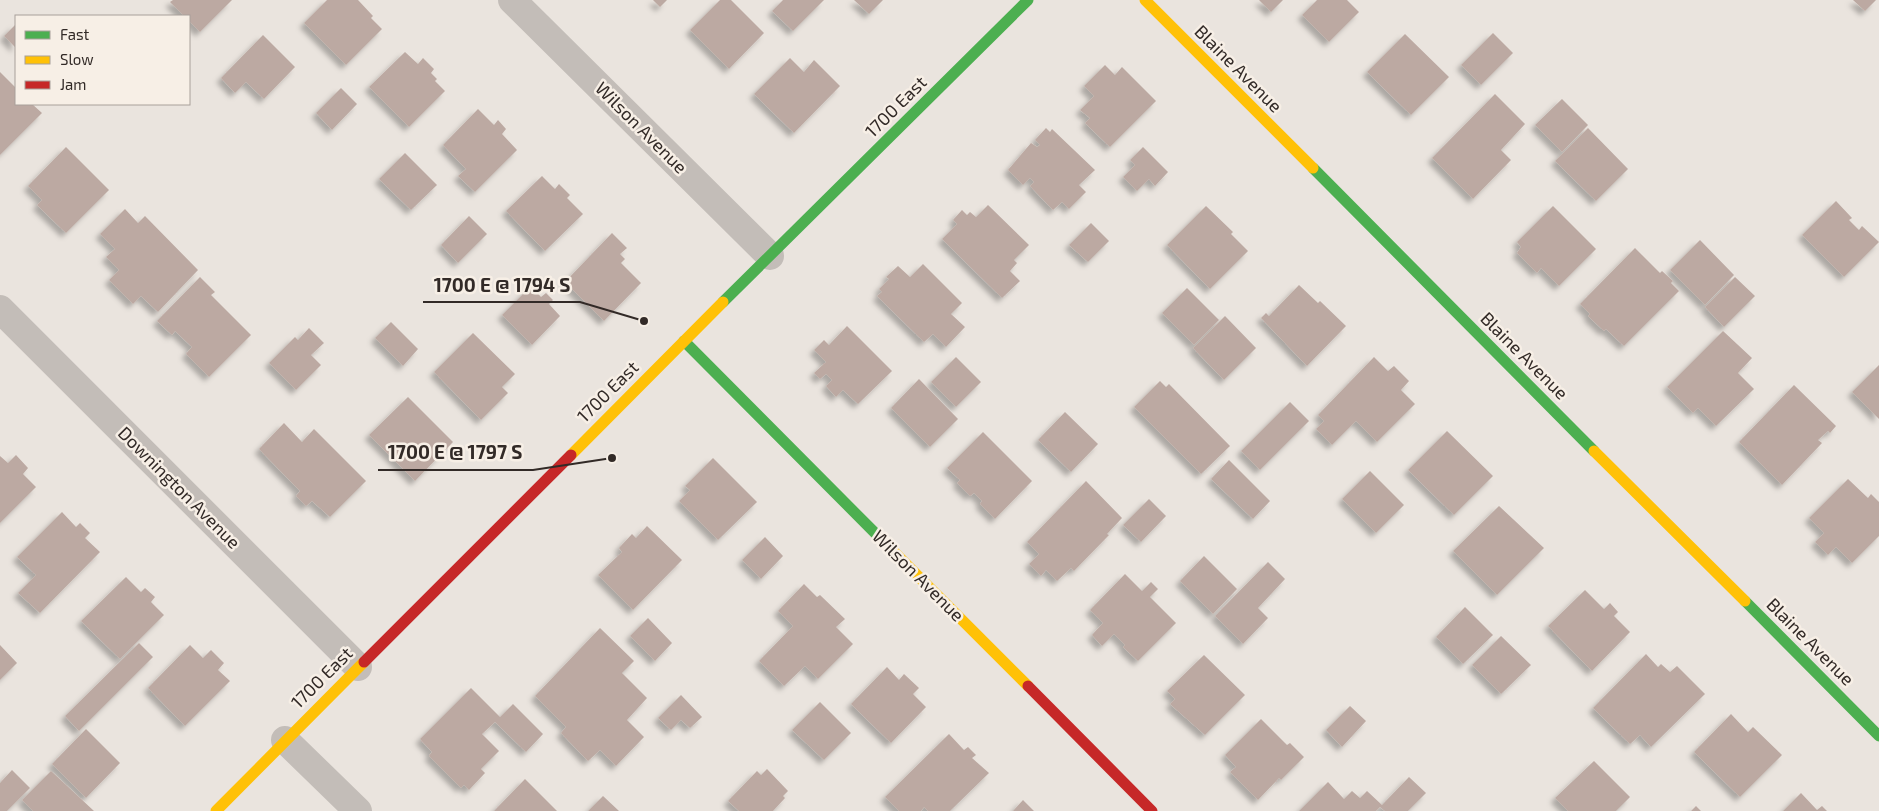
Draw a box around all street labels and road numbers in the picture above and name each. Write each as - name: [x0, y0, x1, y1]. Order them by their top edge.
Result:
- street label: Blaine Avenue: [1190, 20, 1287, 117]
- street label: 1700 East: [860, 71, 931, 142]
- street label: Wilson Avenue: [591, 77, 692, 178]
- street label: Blaine Avenue: [1476, 307, 1573, 404]
- street label: 1700 East: [572, 356, 643, 427]
- street label: Downington Avenue: [114, 422, 245, 553]
- street label: Wilson Avenue: [868, 525, 969, 626]
- street label: Blaine Avenue: [1762, 593, 1859, 690]
- street label: 1700 East: [286, 642, 357, 713]

